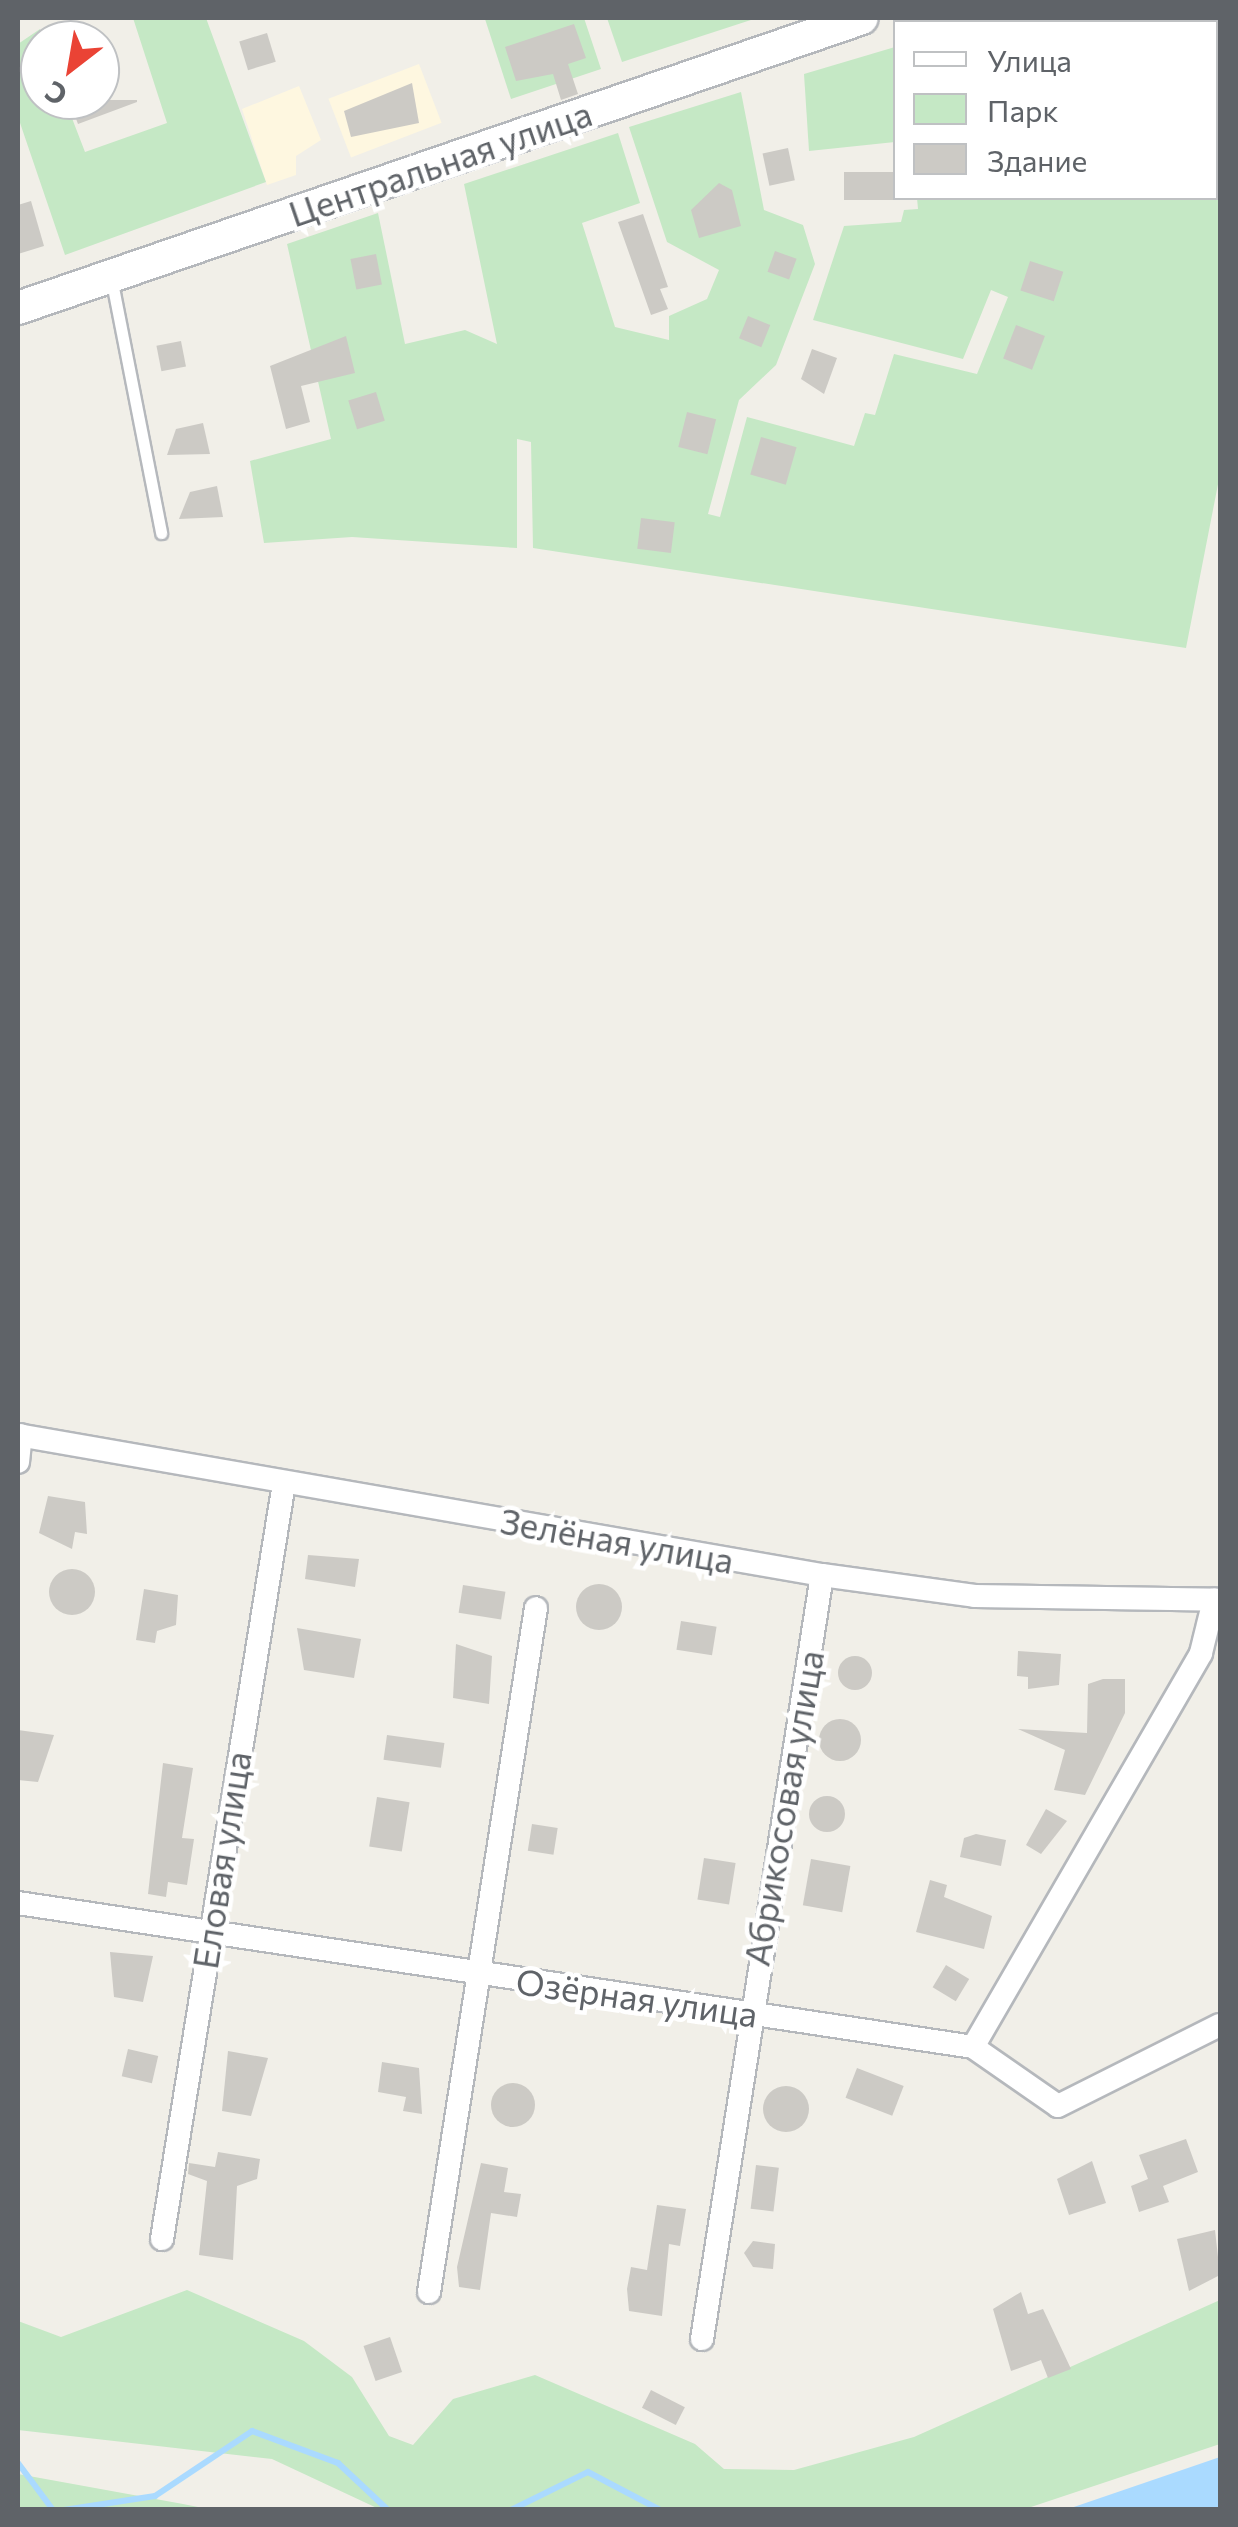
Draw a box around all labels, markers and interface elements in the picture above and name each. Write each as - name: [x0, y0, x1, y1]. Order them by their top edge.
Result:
- north arrow: [20, 20, 120, 120]
- legend: [893, 20, 1218, 200]
- text: Улица: [987, 41, 1072, 78]
- text: С: [39, 75, 73, 114]
- street label: Центральная улица: [283, 91, 597, 235]
- text: Парк: [987, 91, 1059, 128]
- text: Здание: [987, 141, 1087, 178]
- street label: Зелёная улица: [497, 1499, 737, 1581]
- street label: Абрикосовая улица: [735, 1647, 831, 1969]
- street label: Еловая улица: [183, 1748, 259, 1972]
- street label: Озёрная улица: [514, 1959, 760, 2035]

